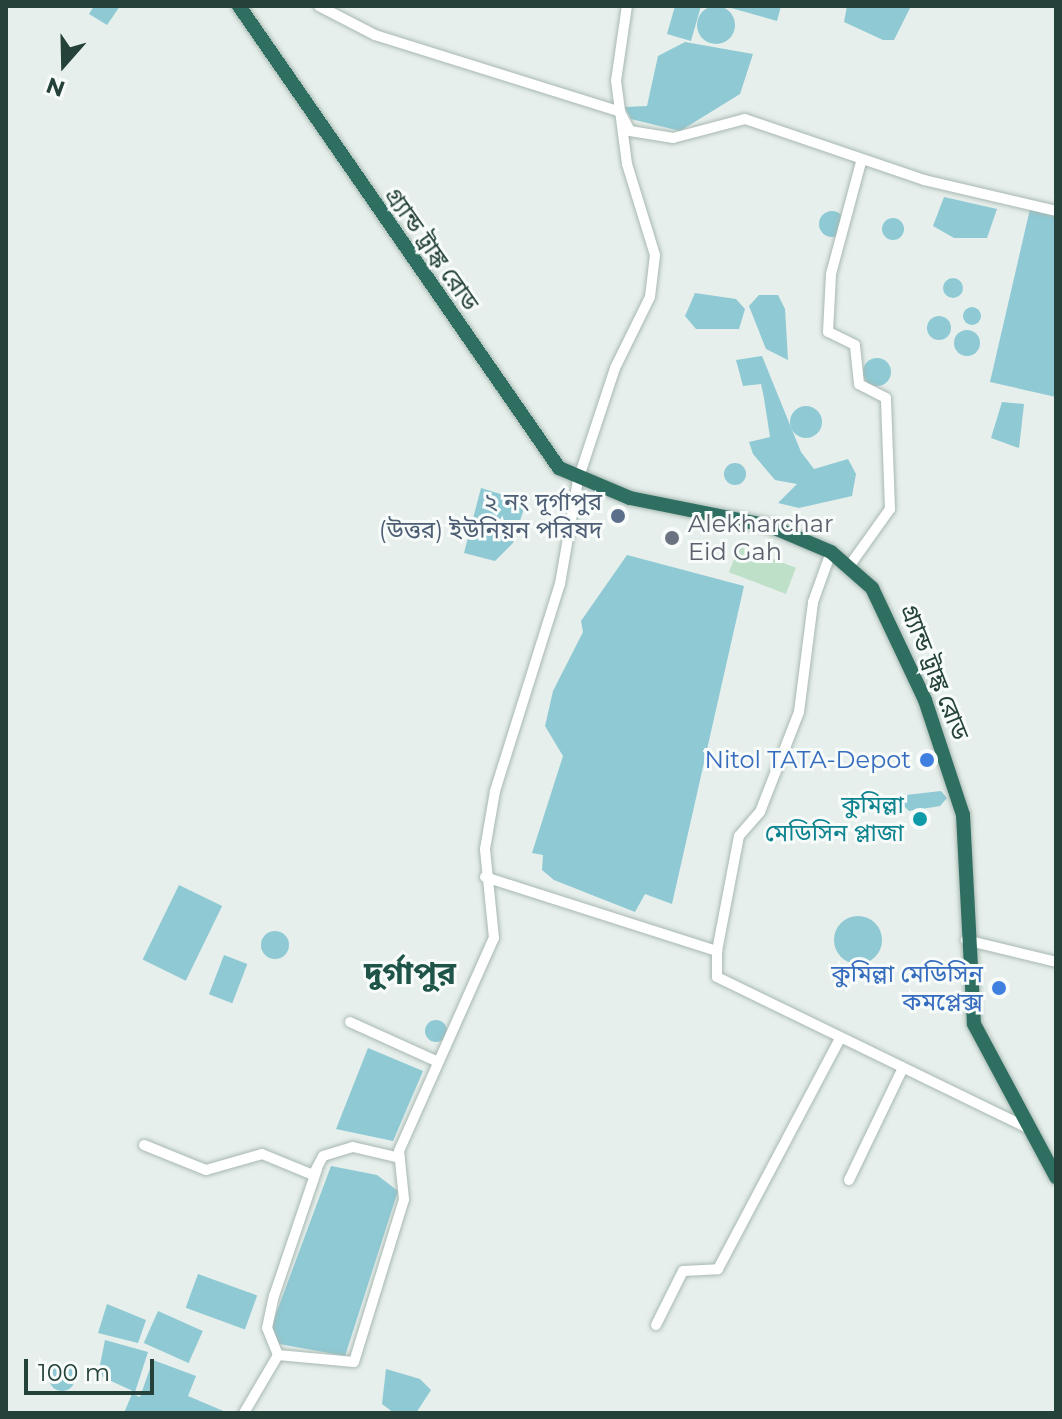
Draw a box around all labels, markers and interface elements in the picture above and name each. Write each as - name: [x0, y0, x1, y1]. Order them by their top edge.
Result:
- north arrow: [24, 24, 104, 104]
- text: N: [43, 71, 69, 103]
- street label: গ্র্যান্ড ট্রাঙ্ক রোড: [379, 182, 485, 316]
- place label: ২ নং দূর্গাপুর (উত্তর) ইউনিয়ন পরিষদ: [379, 488, 602, 544]
- marker: ২ নং দূর্গাপুর (উত্তর) ইউনিয়ন পরিষদ: [609, 507, 627, 525]
- place label: Alekharchar Eid Gah: [688, 510, 834, 566]
- marker: Alekharchar Eid Gah: [663, 529, 681, 547]
- street label: গ্র্যান্ড ট্রাঙ্ক রোড: [895, 600, 975, 744]
- place label: Nitol TATA-Depot: [705, 746, 911, 774]
- marker: Nitol TATA-Depot: [918, 751, 936, 769]
- place label: কুমিল্লা মেডিসিন প্লাজা: [765, 791, 904, 847]
- marker: কুমিল্লা মেডিসিন প্লাজা: [911, 810, 929, 828]
- district label: দুর্গাপুর: [364, 954, 456, 992]
- place label: কুমিল্লা মেডিসিন কমপ্লেক্স: [831, 960, 983, 1016]
- marker: কুমিল্লা মেডিসিন কমপ্লেক্স: [990, 979, 1008, 997]
- scale bar: [28, 1343, 158, 1393]
- text: 100 m: [38, 1358, 110, 1387]

